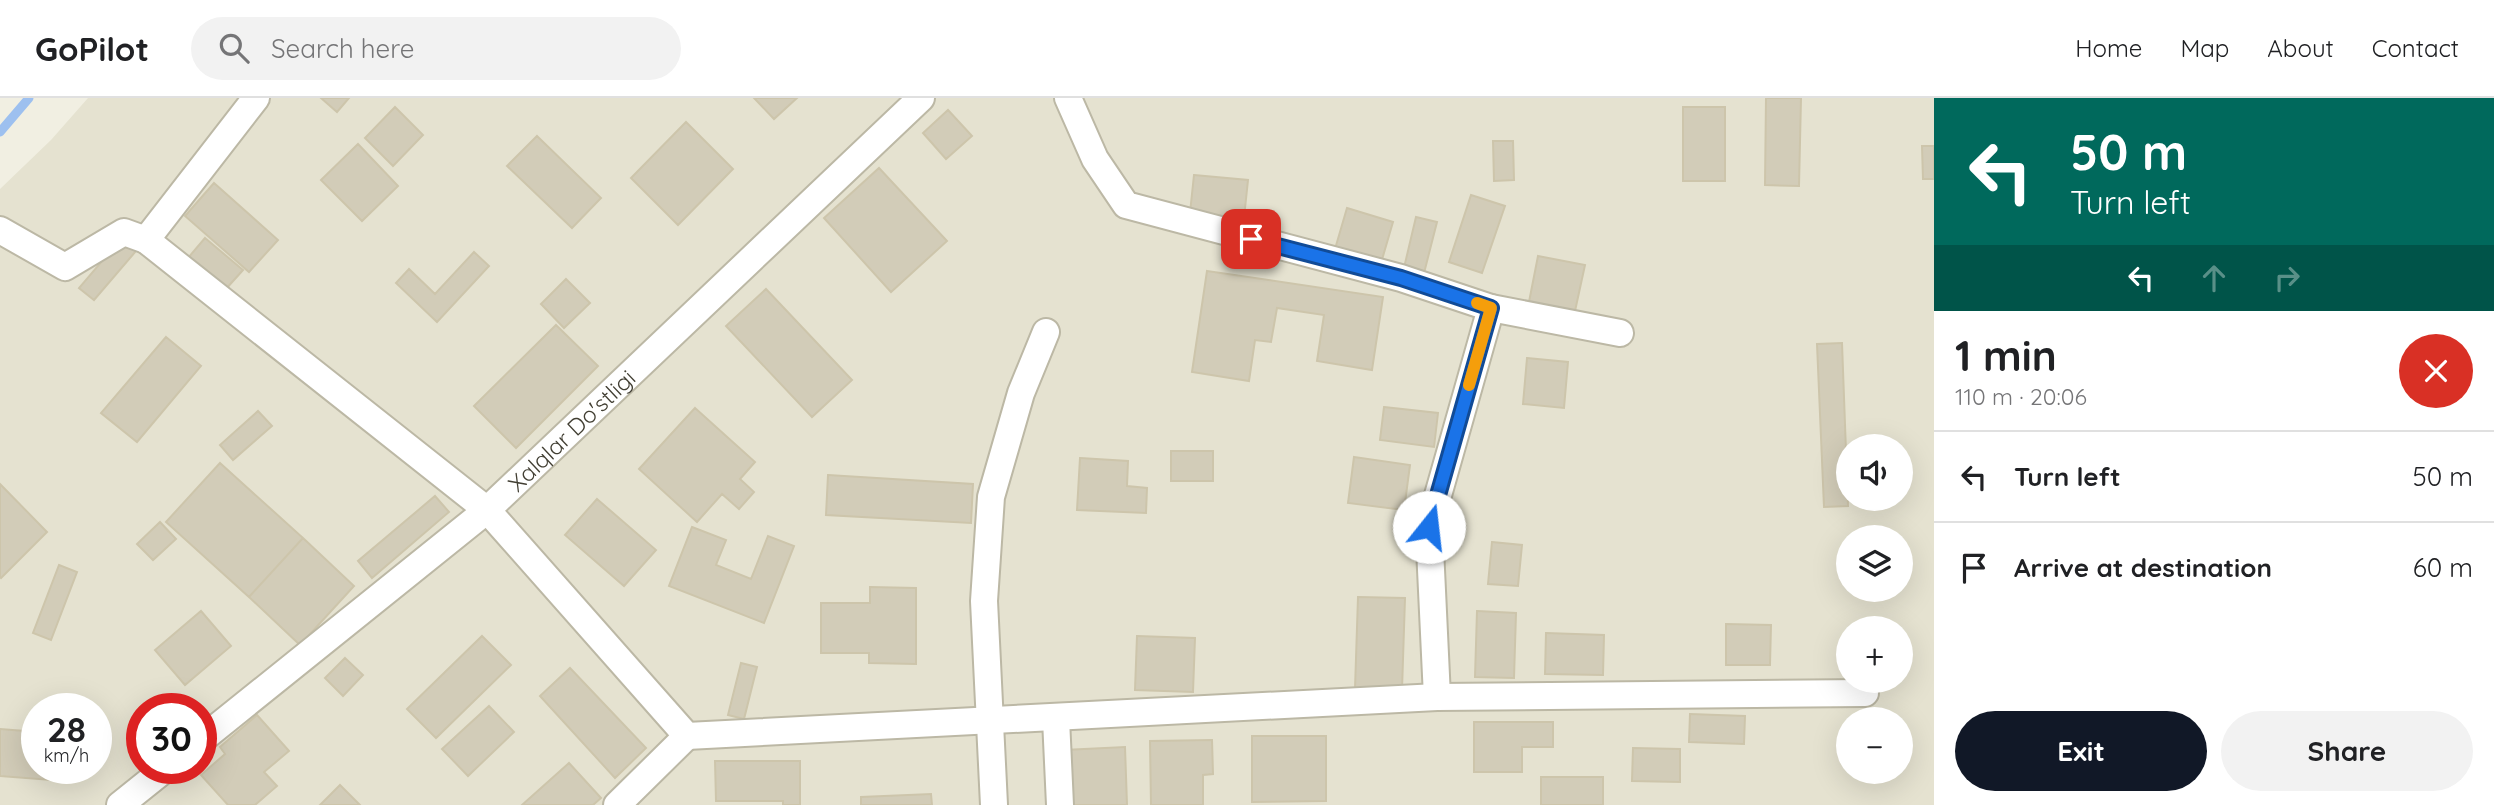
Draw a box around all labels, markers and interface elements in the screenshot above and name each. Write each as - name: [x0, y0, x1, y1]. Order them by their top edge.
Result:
- search box: [191, 17, 681, 80]
- text: GoPilot: [35, 28, 149, 69]
- icon: search: [215, 29, 253, 67]
- text: Search here: [271, 32, 414, 65]
- text: Home: [2075, 33, 2142, 63]
- text: Map: [2180, 33, 2229, 63]
- text: About: [2267, 33, 2334, 63]
- text: Contact: [2372, 33, 2459, 63]
- text: 50 m: [2070, 121, 2187, 182]
- icon: left: [1955, 126, 2046, 217]
- text: Turn left: [2070, 182, 2191, 222]
- pin: [1221, 209, 1281, 269]
- icon: arrive: [1232, 220, 1270, 258]
- icon: left: [2122, 259, 2160, 297]
- icon: ahead: [2195, 259, 2233, 297]
- icon: right: [2268, 259, 2306, 297]
- text: 1 min: [1955, 329, 2057, 382]
- button: close: [2399, 334, 2473, 408]
- street label: Xalqlar Do'stligi: [501, 363, 641, 497]
- text: 110 m · 20:06: [1955, 382, 2087, 411]
- map controls: [1836, 434, 1913, 784]
- button: sound: [1836, 434, 1913, 511]
- icon: left: [1955, 458, 1993, 496]
- text: Turn left: [2014, 460, 2121, 493]
- text: 50 m: [2413, 460, 2473, 493]
- position arrow: [1392, 490, 1466, 564]
- button: layers: [1836, 525, 1913, 602]
- icon: arrive: [1955, 549, 1993, 587]
- text: Arrive at destination: [2014, 551, 2272, 584]
- text: 60 m: [2413, 551, 2473, 584]
- button: +: [1836, 616, 1913, 693]
- speed limit sign: 30: [126, 693, 217, 784]
- text: 28: [47, 707, 86, 751]
- button: −: [1836, 707, 1913, 784]
- button: Exit: [1955, 711, 2207, 791]
- button: Share: [2221, 711, 2473, 791]
- text: km/h: [44, 744, 89, 767]

